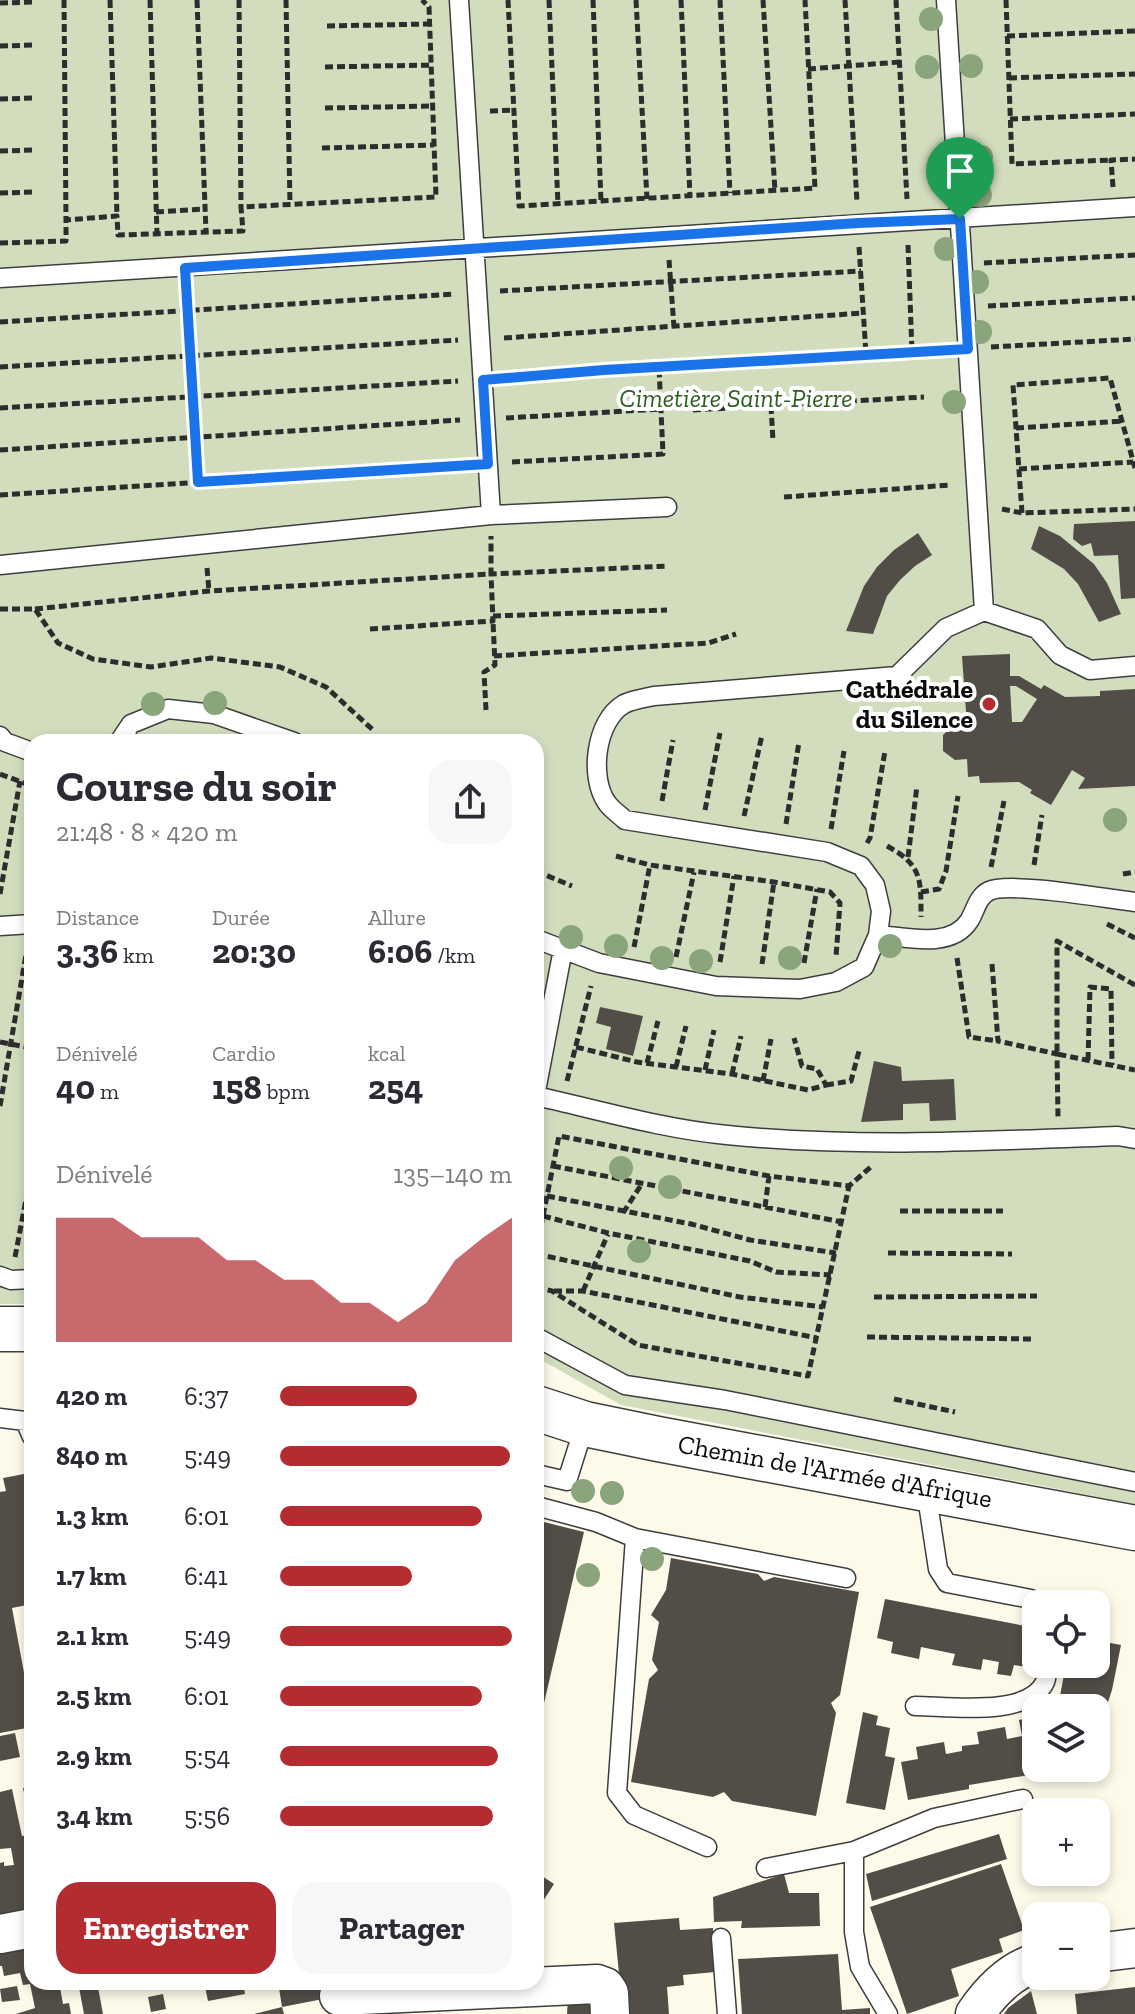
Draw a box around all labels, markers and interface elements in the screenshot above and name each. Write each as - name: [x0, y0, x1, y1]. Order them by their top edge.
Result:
- pin: [926, 137, 994, 219]
- icon: arrive: [938, 149, 982, 193]
- park label: Cimetière Saint-Pierre: [619, 382, 853, 414]
- place label: Cathédrale du Silence: [846, 673, 973, 735]
- marker: Cathédrale du Silence: [980, 695, 998, 713]
- text: Course du soir: [56, 759, 337, 812]
- button: share: [428, 760, 512, 844]
- text: 21:48 · 8 × 420 m: [56, 816, 237, 848]
- text: Distance: [56, 904, 139, 931]
- text: Durée: [212, 904, 270, 931]
- text: Allure: [368, 904, 426, 931]
- text: 3.36: [56, 931, 118, 972]
- text: 20:30: [212, 931, 296, 972]
- text: 6:06: [368, 931, 432, 972]
- text: km: [118, 942, 154, 969]
- text: /km: [432, 942, 475, 969]
- text: Dénivelé: [56, 1040, 138, 1067]
- text: Cardio: [212, 1040, 276, 1067]
- text: kcal: [368, 1040, 406, 1067]
- text: 40: [56, 1067, 95, 1108]
- text: 158: [212, 1067, 262, 1108]
- text: 254: [368, 1067, 423, 1108]
- text: m: [95, 1078, 119, 1105]
- text: bpm: [262, 1078, 310, 1105]
- text: Dénivelé: [56, 1158, 153, 1190]
- text: 135–140 m: [393, 1158, 512, 1190]
- text: 420 m: [56, 1380, 127, 1412]
- text: 6:37: [184, 1380, 229, 1412]
- street label: Chemin de l'Armée d'Afrique: [675, 1428, 995, 1514]
- text: 840 m: [56, 1440, 127, 1472]
- text: 5:49: [184, 1440, 231, 1472]
- text: 1.3 km: [56, 1500, 128, 1532]
- text: 6:01: [184, 1500, 229, 1532]
- text: 1.7 km: [56, 1560, 127, 1592]
- text: 6:41: [184, 1560, 228, 1592]
- map controls: [1022, 1590, 1110, 1990]
- button: locate: [1022, 1590, 1110, 1678]
- text: 2.1 km: [56, 1620, 128, 1652]
- text: 5:49: [184, 1620, 231, 1652]
- text: 2.5 km: [56, 1680, 131, 1712]
- text: 6:01: [184, 1680, 229, 1712]
- button: layers: [1022, 1694, 1110, 1782]
- text: 2.9 km: [56, 1740, 132, 1772]
- text: 5:54: [184, 1740, 230, 1772]
- button: +: [1022, 1798, 1110, 1886]
- text: 3.4 km: [56, 1800, 133, 1832]
- text: 5:56: [184, 1800, 230, 1832]
- button: Enregistrer: [56, 1882, 276, 1974]
- button: Partager: [292, 1882, 512, 1974]
- button: −: [1022, 1902, 1110, 1990]

